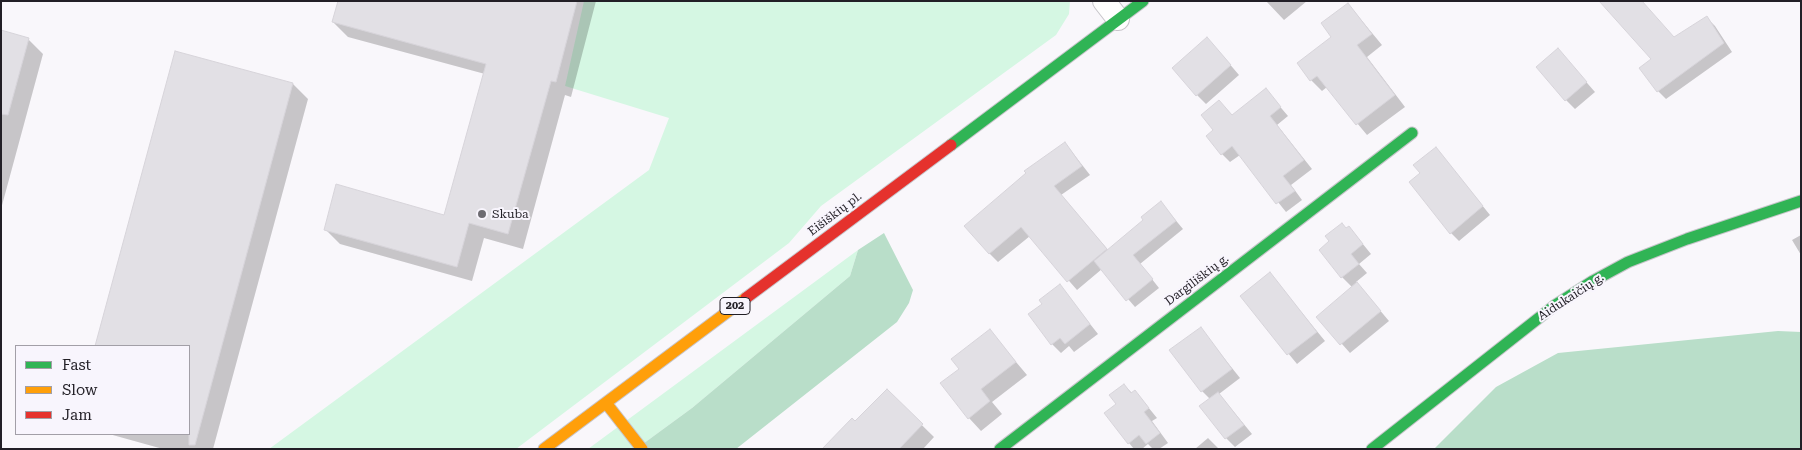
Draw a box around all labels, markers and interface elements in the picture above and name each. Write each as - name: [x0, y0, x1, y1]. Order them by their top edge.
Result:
- street label: Eišiškių pl.: [805, 189, 865, 239]
- place label: Skuba: [492, 207, 529, 221]
- marker: Skuba: [476, 208, 488, 220]
- street label: Dargiliškių g.: [1162, 251, 1232, 309]
- street label: Aidukaičių g.: [1535, 270, 1607, 324]
- road number: 202: [720, 298, 750, 314]
- legend: [15, 345, 190, 435]
- text: Fast: [62, 356, 91, 374]
- text: Slow: [62, 381, 97, 399]
- text: Jam: [62, 406, 92, 424]

